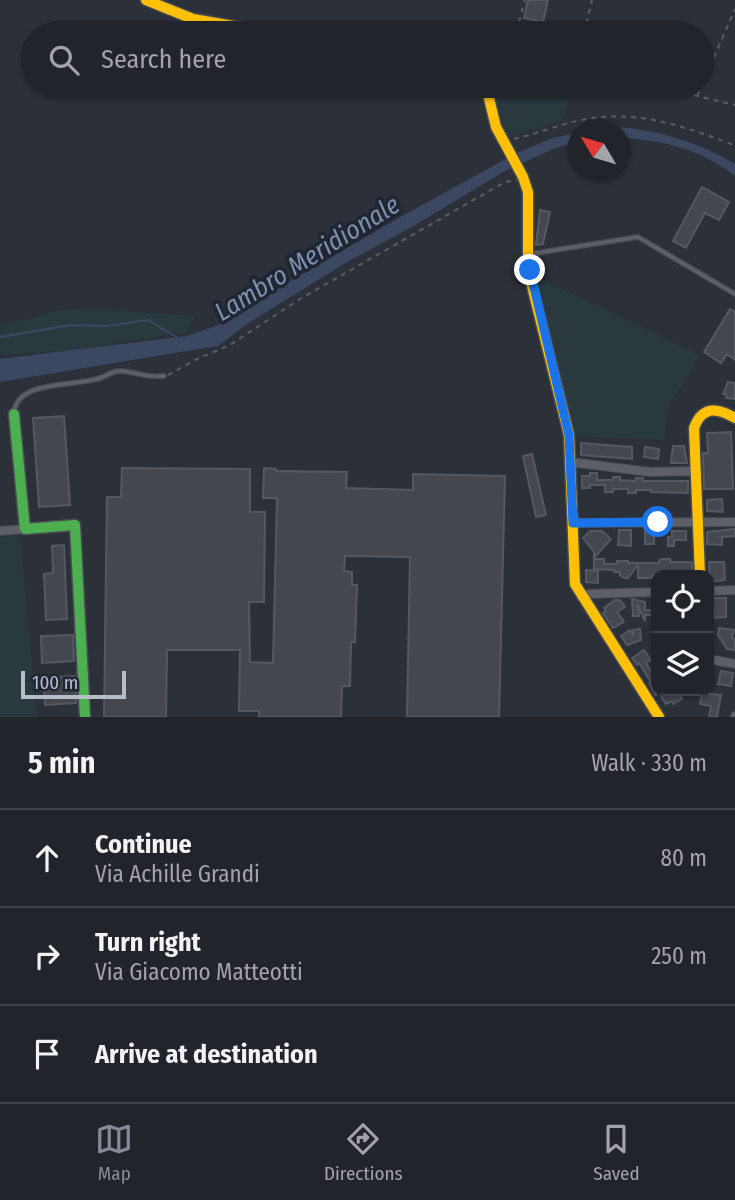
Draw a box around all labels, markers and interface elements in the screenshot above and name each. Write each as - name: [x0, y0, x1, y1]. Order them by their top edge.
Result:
- search box: [21, 21, 714, 98]
- icon: search: [45, 41, 83, 79]
- text: Search here: [101, 44, 226, 75]
- north arrow: [567, 119, 630, 182]
- water label: Lambro Meridionale: [209, 189, 405, 328]
- route end: [514, 254, 545, 285]
- route start: [642, 506, 673, 537]
- map controls: [651, 570, 714, 696]
- button: locate: [651, 570, 714, 633]
- button: layers: [651, 633, 714, 696]
- scale bar: [21, 668, 126, 700]
- text: 100 m: [32, 671, 78, 694]
- text: 5 min: [28, 745, 95, 781]
- text: Walk · 330 m: [591, 749, 707, 777]
- text: Continue: [95, 829, 192, 860]
- icon: ahead: [28, 839, 66, 877]
- text: 80 m: [660, 844, 707, 872]
- text: Via Achille Grandi: [95, 860, 260, 888]
- text: Turn right: [95, 927, 201, 958]
- icon: right: [28, 937, 66, 975]
- text: 250 m: [651, 942, 707, 970]
- text: Via Giacomo Matteotti: [95, 958, 303, 986]
- icon: arrive: [28, 1035, 66, 1073]
- text: Arrive at destination: [95, 1039, 318, 1070]
- tab: Map: [95, 1120, 133, 1185]
- tab: Directions: [324, 1120, 403, 1185]
- tab: Saved: [593, 1120, 640, 1185]

